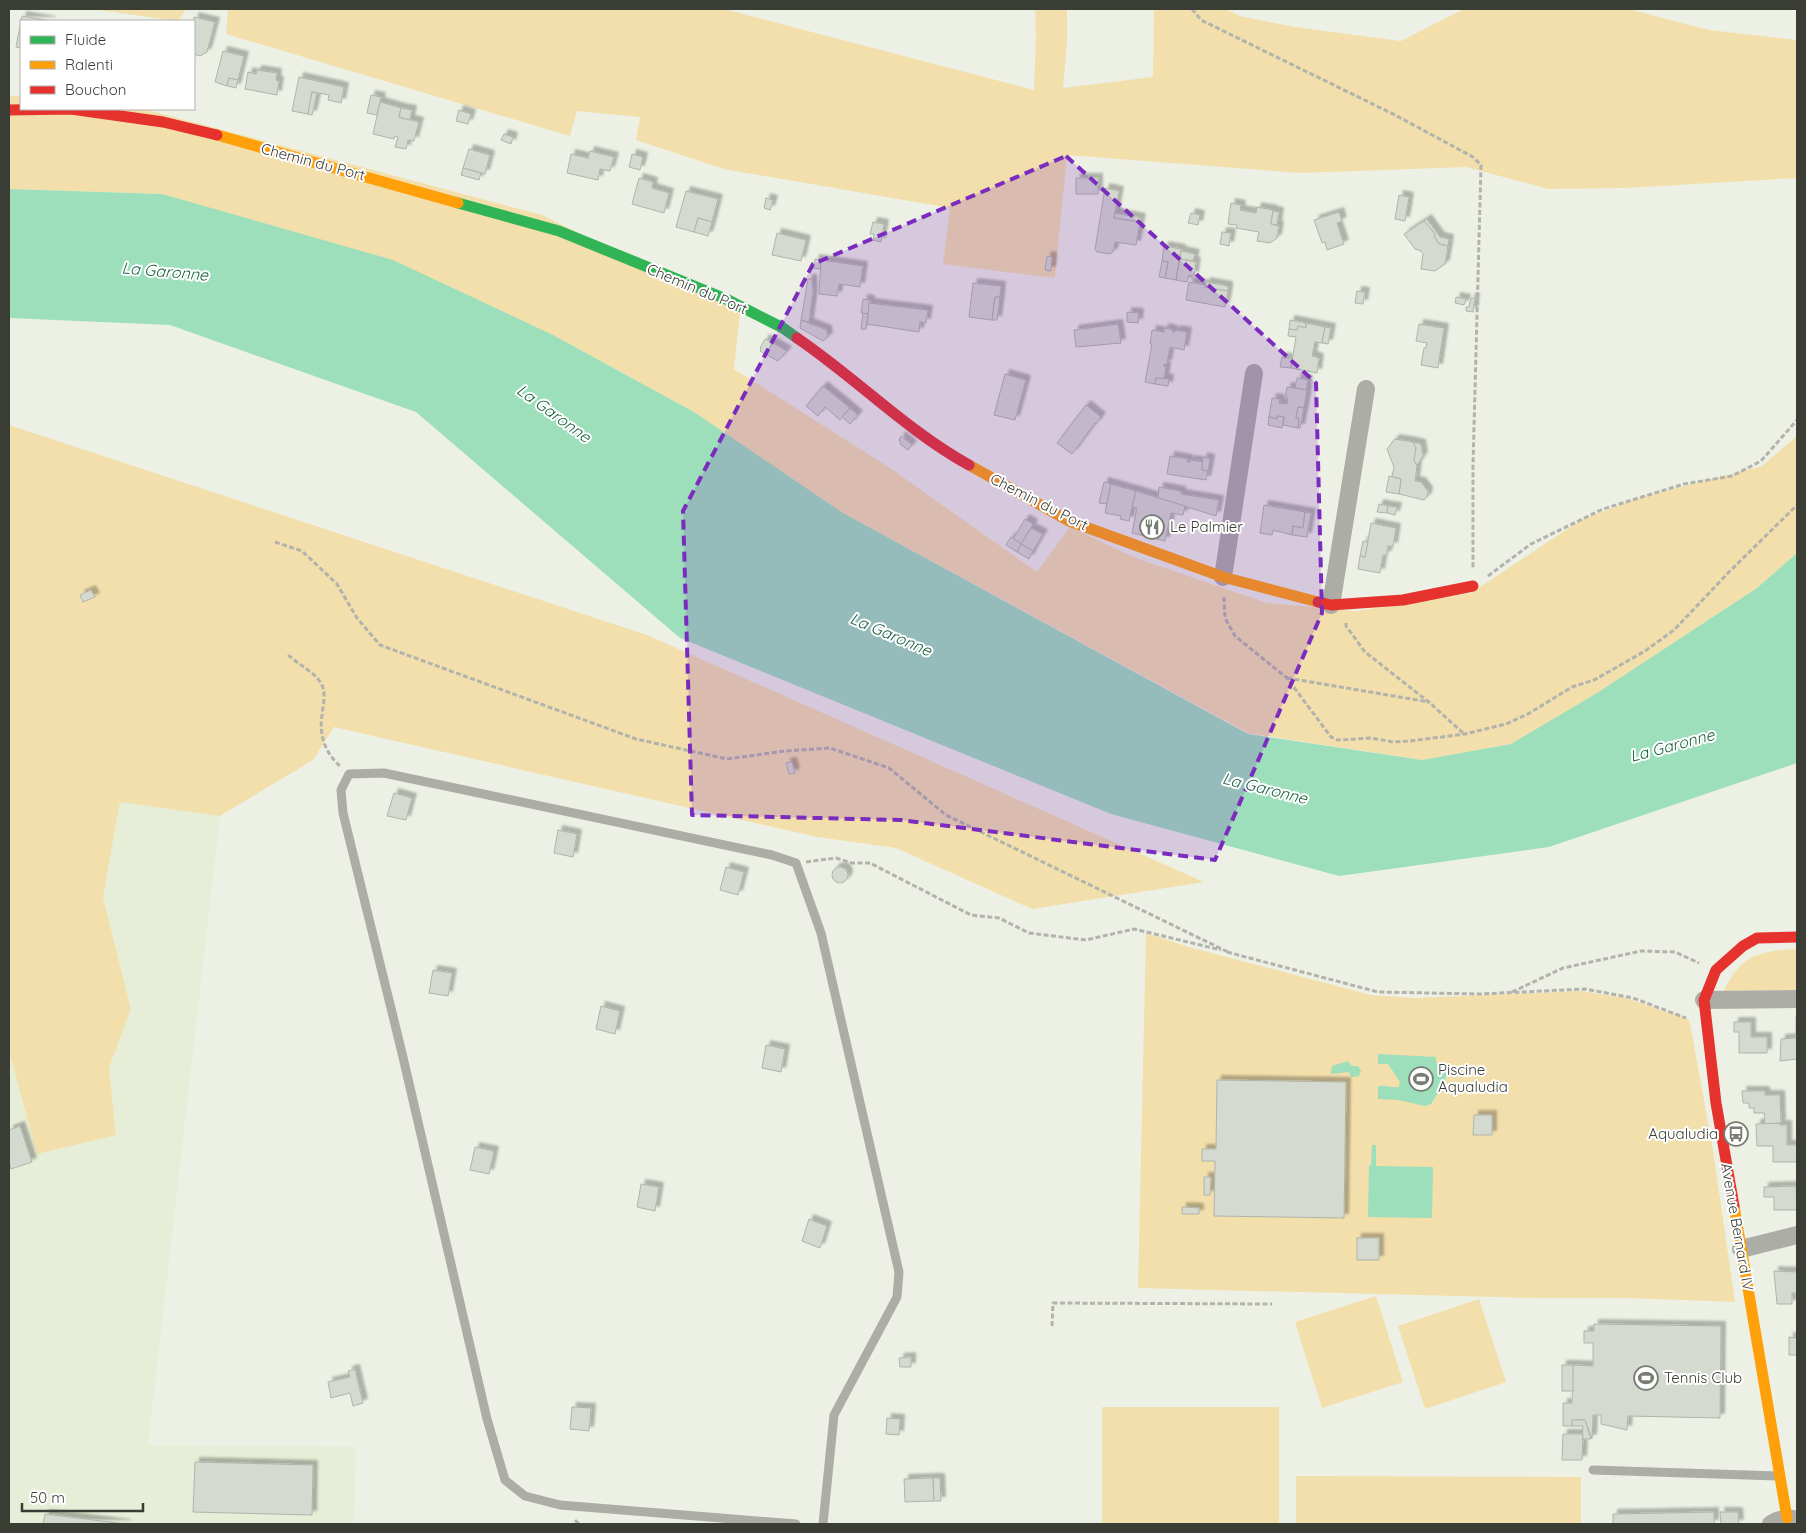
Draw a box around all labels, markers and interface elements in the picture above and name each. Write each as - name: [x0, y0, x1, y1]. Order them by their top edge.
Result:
- legend: [20, 20, 195, 110]
- text: Fluide: [65, 30, 106, 49]
- text: Ralenti: [65, 55, 113, 74]
- text: Bouchon: [65, 80, 126, 99]
- street label: Chemin du Port: [259, 138, 367, 185]
- water label: La Garonne: [121, 257, 210, 285]
- street label: Chemin du Port: [644, 259, 750, 318]
- water label: La Garonne: [513, 379, 596, 447]
- street label: Chemin du Port: [987, 469, 1091, 534]
- restaurant icon: Le Palmier: [1139, 514, 1165, 540]
- place label: Le Palmier: [1170, 517, 1243, 536]
- water label: La Garonne: [847, 608, 936, 661]
- water label: La Garonne: [1628, 724, 1717, 766]
- water label: La Garonne: [1221, 768, 1310, 808]
- place label: Piscine Aqualudia: [1438, 1060, 1508, 1096]
- sports icon: Piscine Aqualudia: [1408, 1066, 1434, 1092]
- bus stop icon: Aqualudia: [1723, 1121, 1749, 1147]
- place label: Aqualudia: [1648, 1124, 1718, 1143]
- street label: Avenue Bernard IV: [1717, 1161, 1758, 1292]
- sports icon: Tennis Club: [1633, 1365, 1659, 1391]
- place label: Tennis Club: [1664, 1368, 1742, 1387]
- scale bar: [22, 1480, 144, 1512]
- text: 50 m: [30, 1488, 65, 1507]

